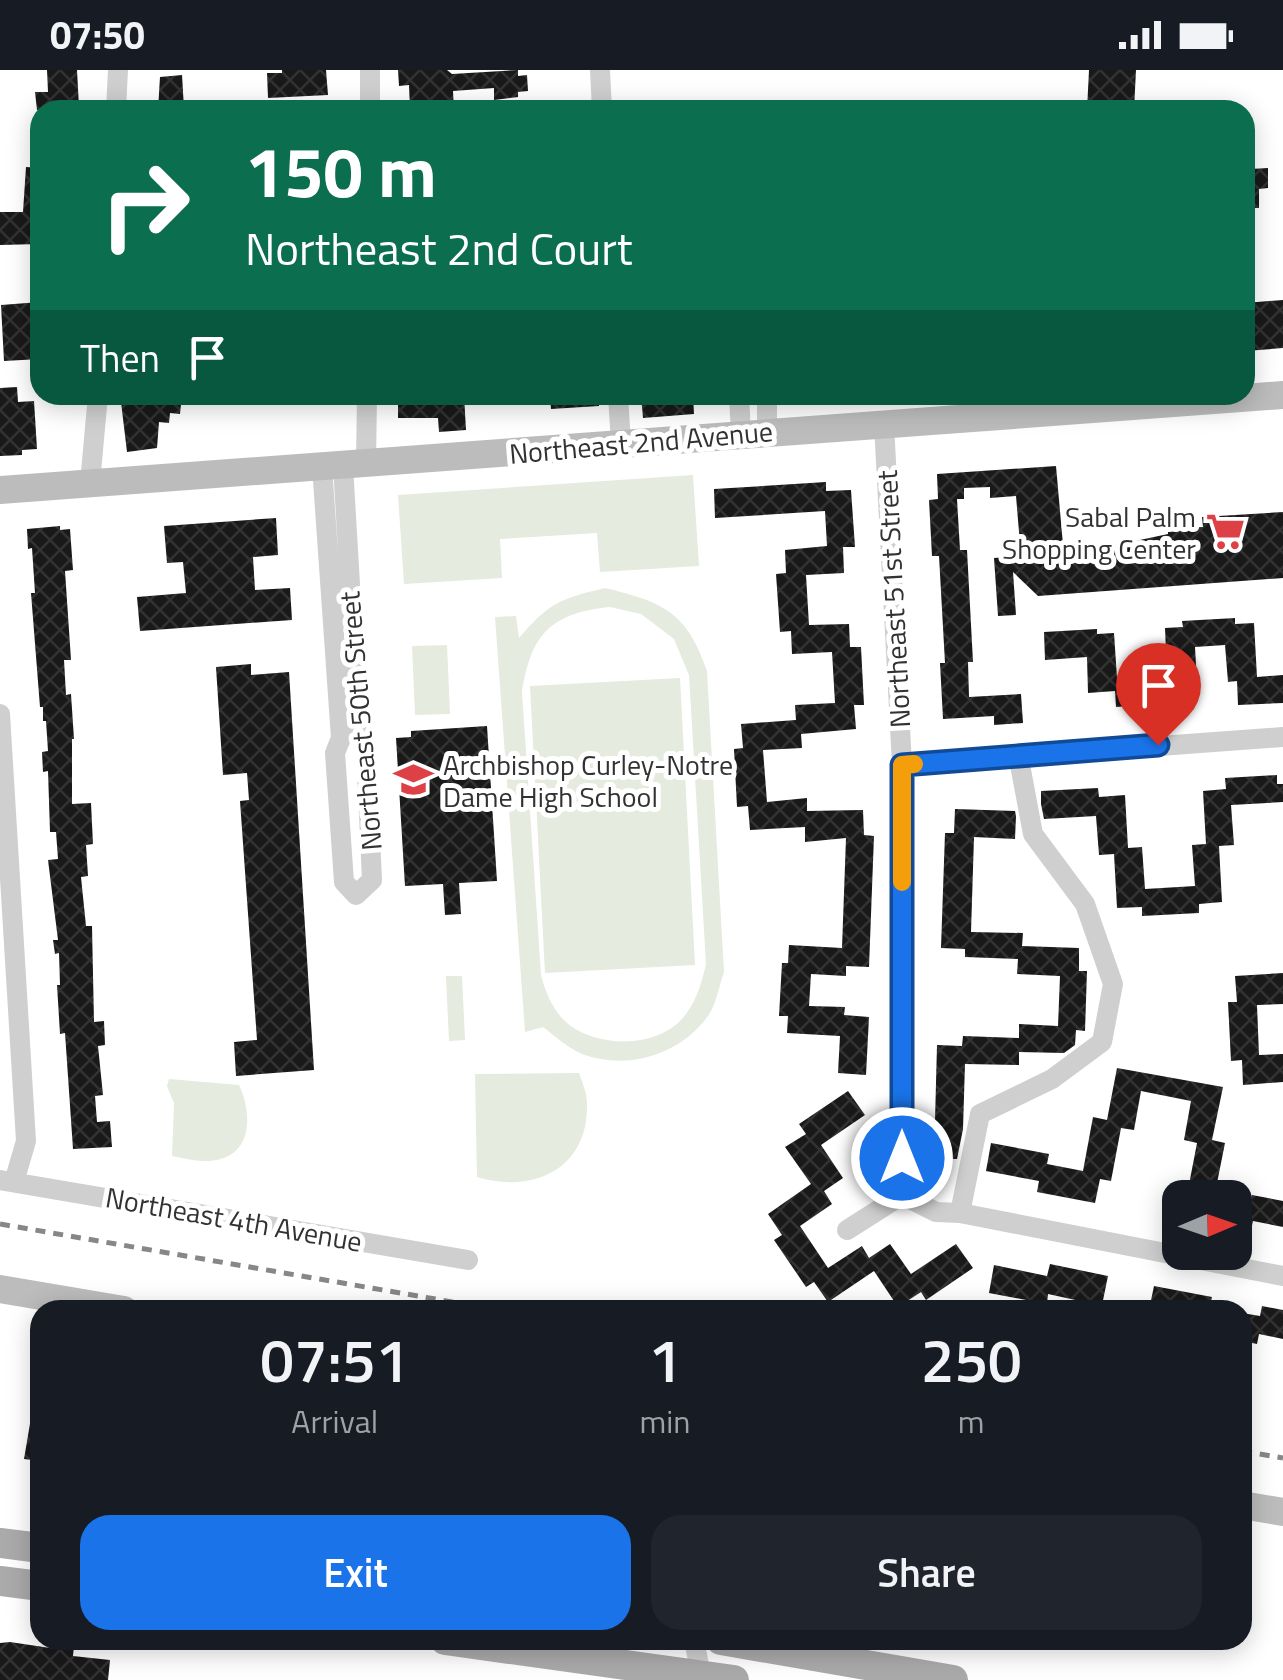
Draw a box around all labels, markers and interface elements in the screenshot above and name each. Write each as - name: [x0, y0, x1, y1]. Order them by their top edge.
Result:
- text: 07:50: [50, 6, 145, 64]
- text: 150 m: [245, 118, 437, 224]
- icon: right: [80, 140, 210, 270]
- text: Northeast 2nd Court: [245, 214, 633, 282]
- text: Then: [80, 329, 160, 387]
- icon: arrive: [180, 330, 235, 385]
- street label: Northeast 2nd Avenue: [507, 409, 775, 475]
- street label: Northeast 51st Street: [865, 469, 921, 729]
- place label: Sabal Palm Shopping Center: [1002, 495, 1196, 570]
- supermarket icon: Sabal Palm Shopping Center: [1205, 511, 1247, 553]
- street label: Northeast 50th Street: [327, 590, 393, 852]
- pin: [1116, 643, 1201, 746]
- icon: arrive: [1131, 658, 1186, 713]
- place label: Archbishop Curley-Notre Dame High School: [443, 743, 733, 818]
- school or university icon: Archbishop Curley-Notre Dame High School: [392, 759, 434, 801]
- position arrow: [850, 1106, 954, 1210]
- street label: Northeast 4th Avenue: [102, 1175, 366, 1263]
- north arrow: [1162, 1180, 1252, 1270]
- map controls: [1162, 1180, 1252, 1270]
- text: 07:51: [260, 1314, 409, 1405]
- text: 1: [648, 1314, 682, 1405]
- text: 250: [921, 1314, 1022, 1405]
- text: Arrival: [291, 1397, 378, 1445]
- text: min: [639, 1397, 690, 1445]
- text: m: [958, 1397, 985, 1445]
- button: Exit: [80, 1515, 631, 1630]
- button: Share: [651, 1515, 1202, 1630]

